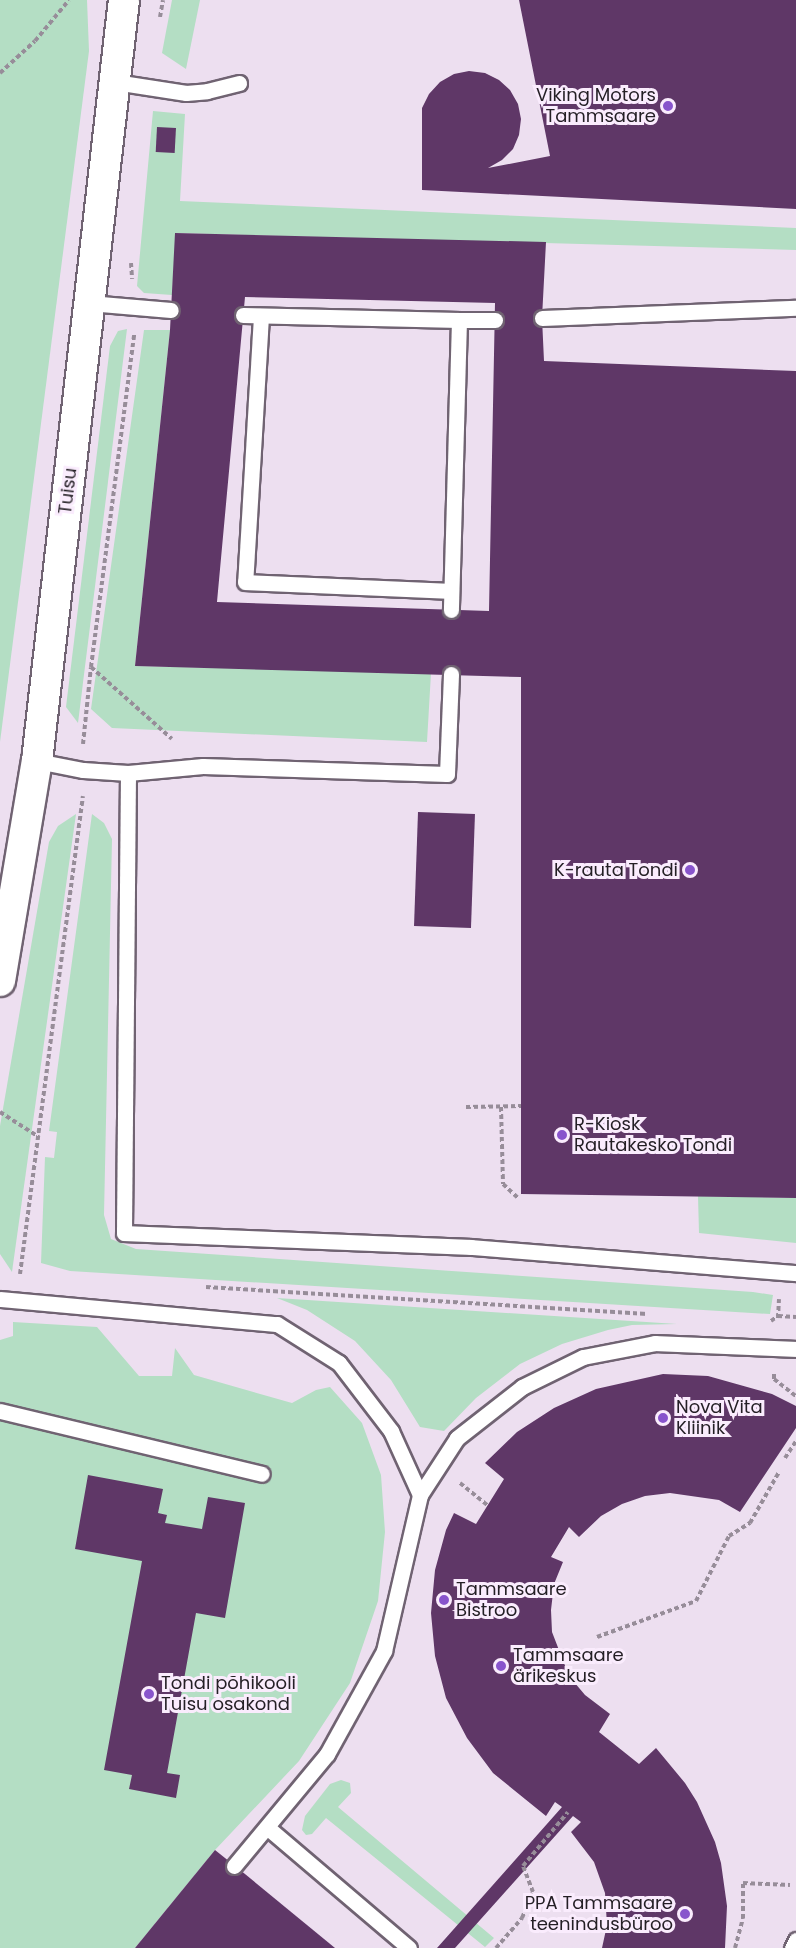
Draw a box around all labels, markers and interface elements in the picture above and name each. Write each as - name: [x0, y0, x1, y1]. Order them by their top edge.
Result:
- place label: Viking Motors Tammsaare: [536, 85, 656, 128]
- marker: Viking Motors Tammsaare: [661, 99, 675, 113]
- street label: Tuisu: [54, 467, 82, 515]
- place label: K-rauta Tondi: [554, 859, 678, 881]
- marker: K-rauta Tondi: [683, 863, 697, 877]
- place label: R-Kiosk Rautakesko Tondi: [574, 1114, 732, 1156]
- marker: R-Kiosk Rautakesko Tondi: [555, 1128, 569, 1142]
- place label: Nova Vita Kliinik: [676, 1397, 763, 1440]
- marker: Nova Vita Kliinik: [654, 1409, 672, 1427]
- place label: Tammsaare Bistroo: [456, 1579, 567, 1622]
- marker: Tammsaare Bistroo: [437, 1593, 451, 1607]
- place label: Tammsaare ärikeskus: [513, 1645, 624, 1688]
- marker: Tammsaare ärikeskus: [494, 1659, 508, 1673]
- place label: Tondi põhikooli Tuisu osakond: [161, 1673, 296, 1716]
- marker: Tondi põhikooli Tuisu osakond: [142, 1687, 156, 1701]
- place label: PPA Tammsaare teenindusbüroo: [525, 1893, 673, 1936]
- marker: PPA Tammsaare teenindusbüroo: [678, 1907, 692, 1921]

